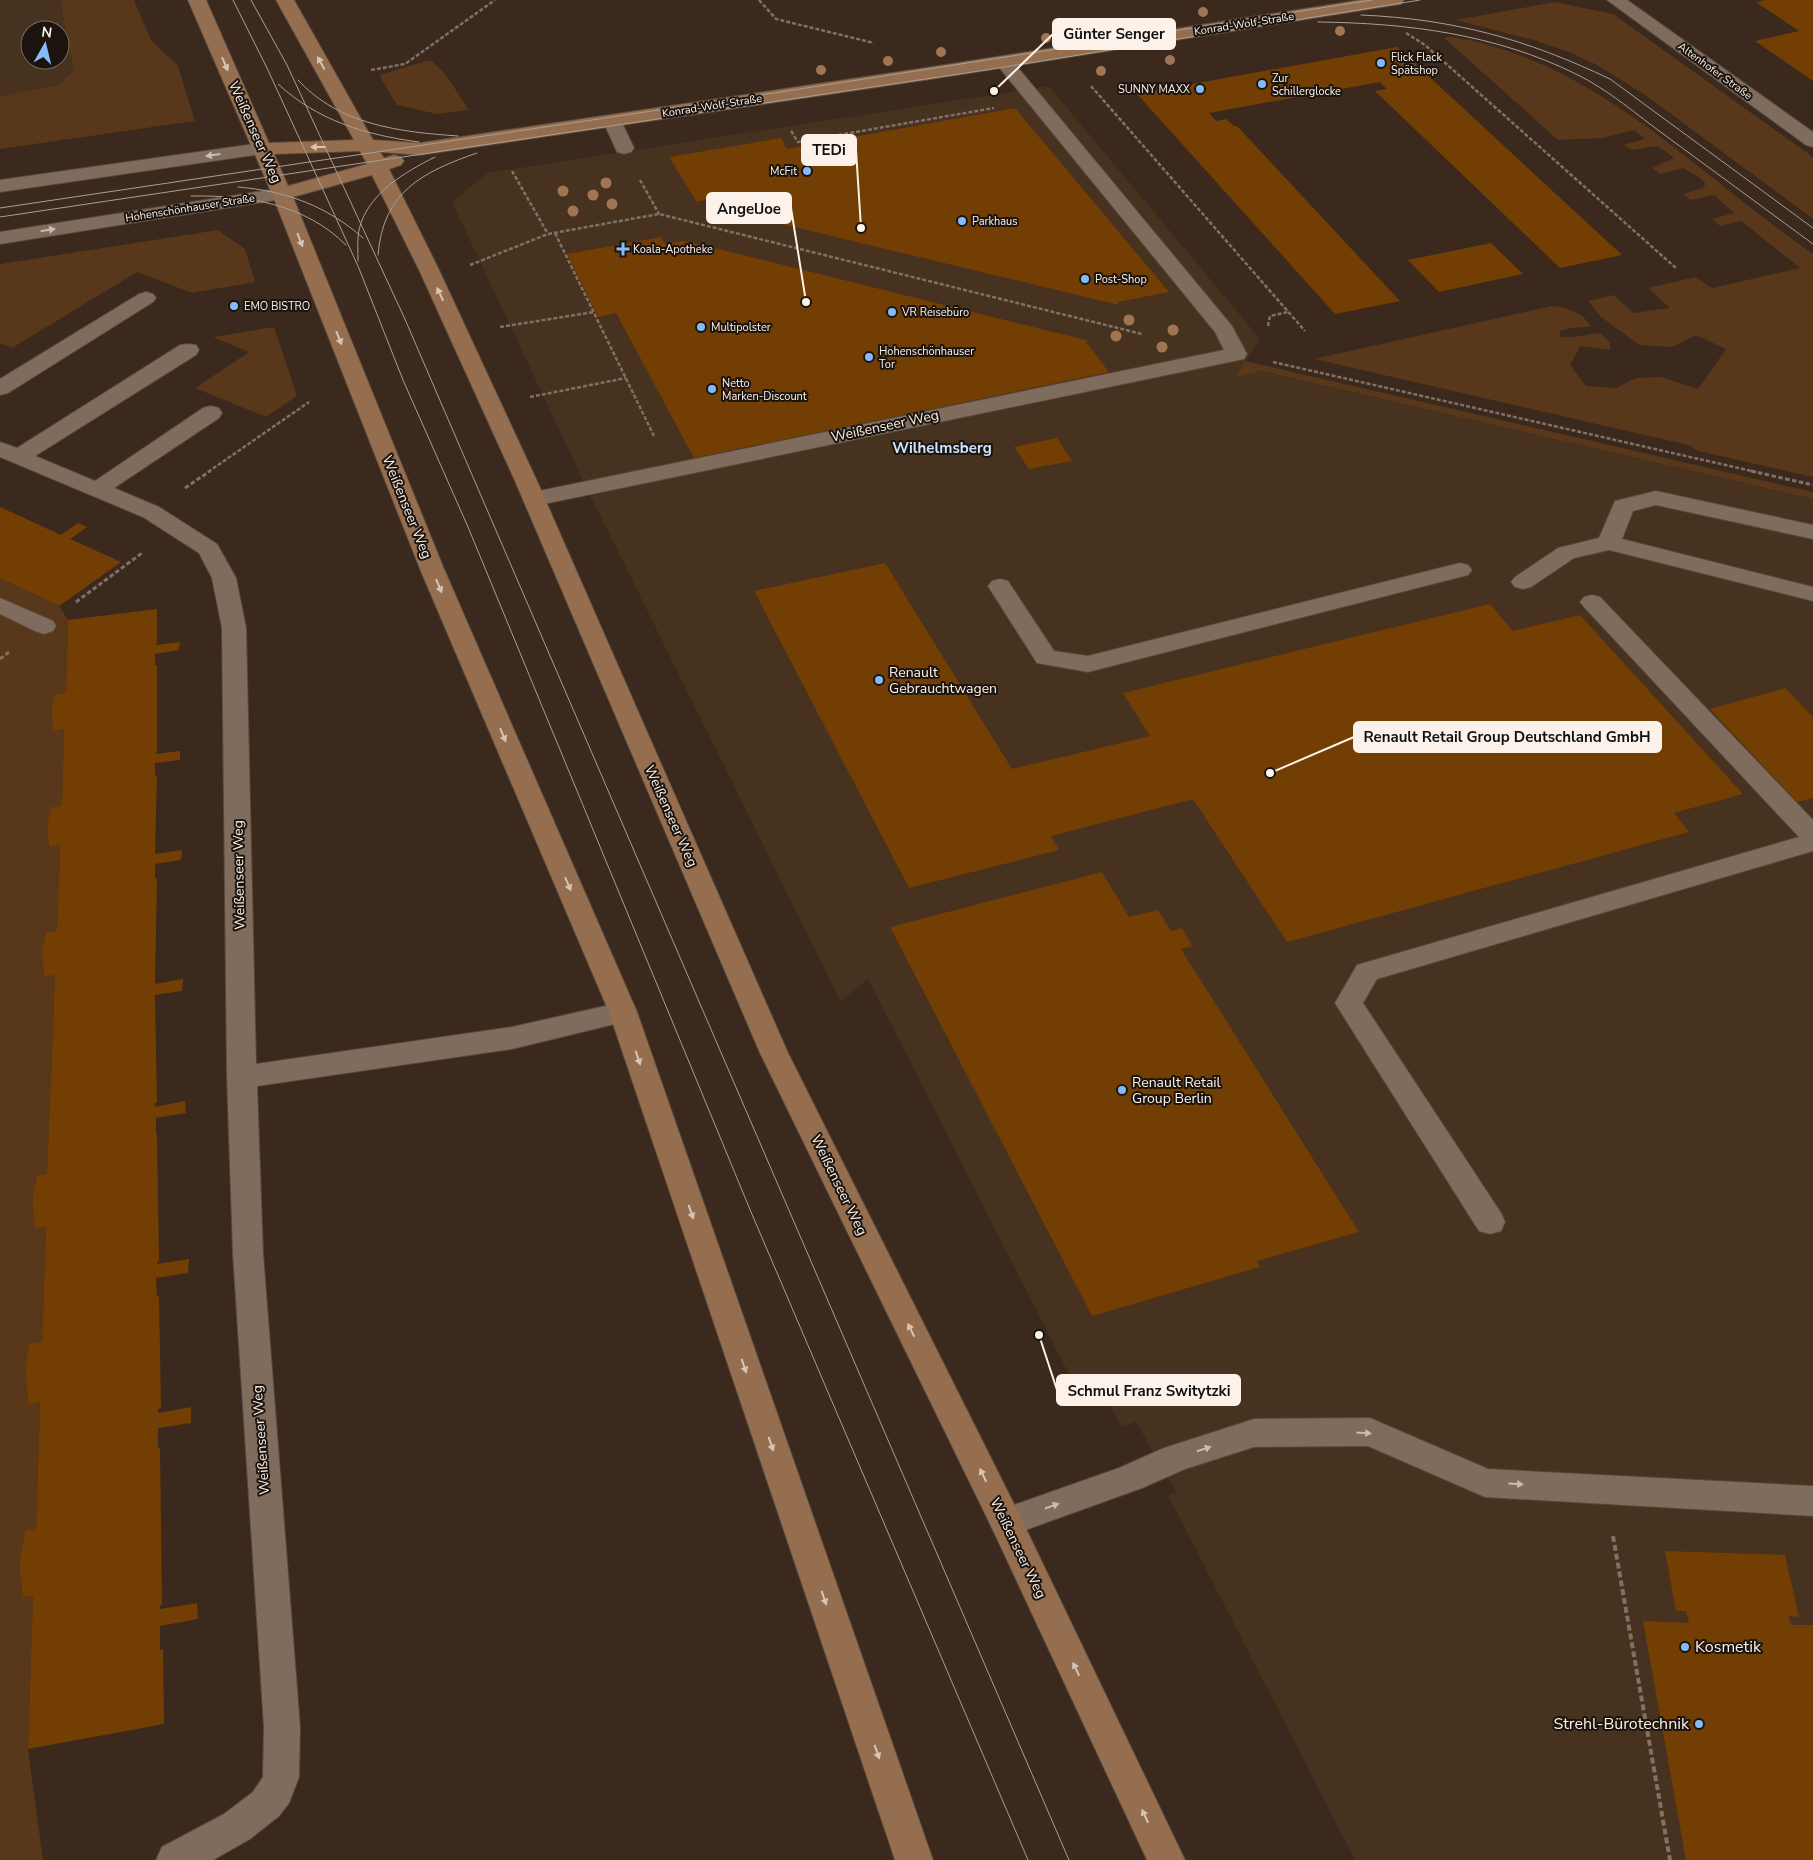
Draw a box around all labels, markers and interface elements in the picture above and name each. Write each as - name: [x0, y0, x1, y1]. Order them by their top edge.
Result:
- street label: Konrad-Wolf-Straße: [1193, 9, 1295, 39]
- callout: Günter Senger: [1053, 19, 1175, 49]
- north arrow: [20, 20, 70, 70]
- text: N: [40, 22, 53, 43]
- text: Günter Senger: [1063, 24, 1165, 44]
- street label: Altenhofer Straße: [1675, 39, 1755, 103]
- place label: Flick Flack Spätshop: [1391, 50, 1442, 78]
- one-way arrow: [316, 56, 325, 69]
- one-way arrow: [221, 57, 229, 71]
- marker: Flick Flack Spätshop: [1375, 57, 1387, 69]
- place label: Zur Schillerglocke: [1272, 71, 1341, 99]
- street label: Weißenseer Weg: [224, 78, 286, 186]
- marker: Zur Schillerglocke: [1256, 78, 1268, 90]
- place label: SUNNY MAXX: [1118, 82, 1191, 97]
- marker: SUNNY MAXX: [1194, 83, 1206, 95]
- street label: Konrad-Wolf-Straße: [661, 91, 763, 121]
- callout: TEDi: [802, 135, 856, 165]
- text: TEDi: [812, 140, 846, 160]
- one-way arrow: [310, 143, 326, 151]
- one-way arrow: [205, 151, 221, 159]
- place label: McFit: [770, 164, 797, 179]
- marker: McFit: [801, 165, 813, 177]
- street label: Hohenschönhauser Straße: [124, 190, 256, 226]
- callout: AngelJoe: [707, 193, 791, 223]
- text: AngelJoe: [717, 199, 781, 219]
- place label: Parkhaus: [972, 214, 1018, 229]
- marker: Parkhaus: [956, 215, 968, 227]
- one-way arrow: [41, 226, 57, 234]
- one-way arrow: [296, 233, 304, 248]
- place label: Koala-Apotheke: [633, 242, 713, 257]
- marker: Koala-Apotheke: [617, 243, 629, 255]
- place label: Post-Shop: [1095, 272, 1147, 287]
- marker: Post-Shop: [1079, 273, 1091, 285]
- one-way arrow: [436, 287, 444, 301]
- place label: EMO BISTRO: [244, 299, 310, 314]
- marker: EMO BISTRO: [228, 300, 240, 312]
- place label: VR Reisebüro: [901, 305, 969, 320]
- marker: VR Reisebüro: [886, 306, 898, 318]
- place label: Multipolster: [711, 320, 771, 335]
- marker: Multipolster: [695, 321, 707, 333]
- one-way arrow: [335, 331, 343, 346]
- place label: Hohenschönhauser Tor: [879, 344, 974, 372]
- marker: Hohenschönhauser Tor: [863, 351, 875, 363]
- place label: Netto Marken-Discount: [722, 376, 807, 404]
- marker: Netto Marken-Discount: [706, 383, 718, 395]
- street label: Weißenseer Weg: [829, 405, 941, 447]
- district label: Wilhelmsberg: [892, 438, 992, 458]
- street label: Weißenseer Weg: [378, 453, 436, 561]
- one-way arrow: [435, 579, 443, 593]
- place label: Renault Gebrauchtwagen: [889, 663, 997, 698]
- marker: Renault Gebrauchtwagen: [873, 674, 885, 686]
- callout: Renault Retail Group Deutschland GmbH: [1354, 722, 1661, 752]
- text: Renault Retail Group Deutschland GmbH: [1363, 727, 1651, 747]
- one-way arrow: [500, 728, 508, 742]
- street label: Weißenseer Weg: [640, 762, 702, 870]
- street label: Weißenseer Weg: [229, 820, 249, 930]
- one-way arrow: [564, 877, 572, 892]
- one-way arrow: [635, 1051, 643, 1066]
- place label: Renault Retail Group Berlin: [1132, 1073, 1222, 1108]
- marker: Renault Retail Group Berlin: [1116, 1084, 1128, 1096]
- street label: Weißenseer Weg: [806, 1132, 872, 1238]
- one-way arrow: [687, 1205, 695, 1220]
- one-way arrow: [907, 1322, 915, 1337]
- one-way arrow: [741, 1358, 748, 1373]
- callout: Schmul Franz Switytzki: [1057, 1375, 1240, 1405]
- text: Schmul Franz Switytzki: [1068, 1381, 1230, 1401]
- street label: Weißenseer Weg: [248, 1385, 274, 1495]
- one-way arrow: [1356, 1429, 1372, 1437]
- one-way arrow: [768, 1437, 775, 1452]
- one-way arrow: [1197, 1445, 1212, 1453]
- one-way arrow: [979, 1468, 987, 1482]
- one-way arrow: [1508, 1481, 1524, 1489]
- street label: Weißenseer Weg: [985, 1495, 1051, 1601]
- one-way arrow: [1045, 1502, 1060, 1510]
- one-way arrow: [820, 1591, 828, 1606]
- place label: Kosmetik: [1695, 1636, 1762, 1658]
- marker: Kosmetik: [1679, 1641, 1691, 1653]
- one-way arrow: [1072, 1662, 1080, 1676]
- place label: Strehl-Bürotechnik: [1553, 1713, 1690, 1735]
- marker: Strehl-Bürotechnik: [1693, 1718, 1705, 1730]
- one-way arrow: [874, 1744, 881, 1759]
- one-way arrow: [1141, 1809, 1149, 1823]

